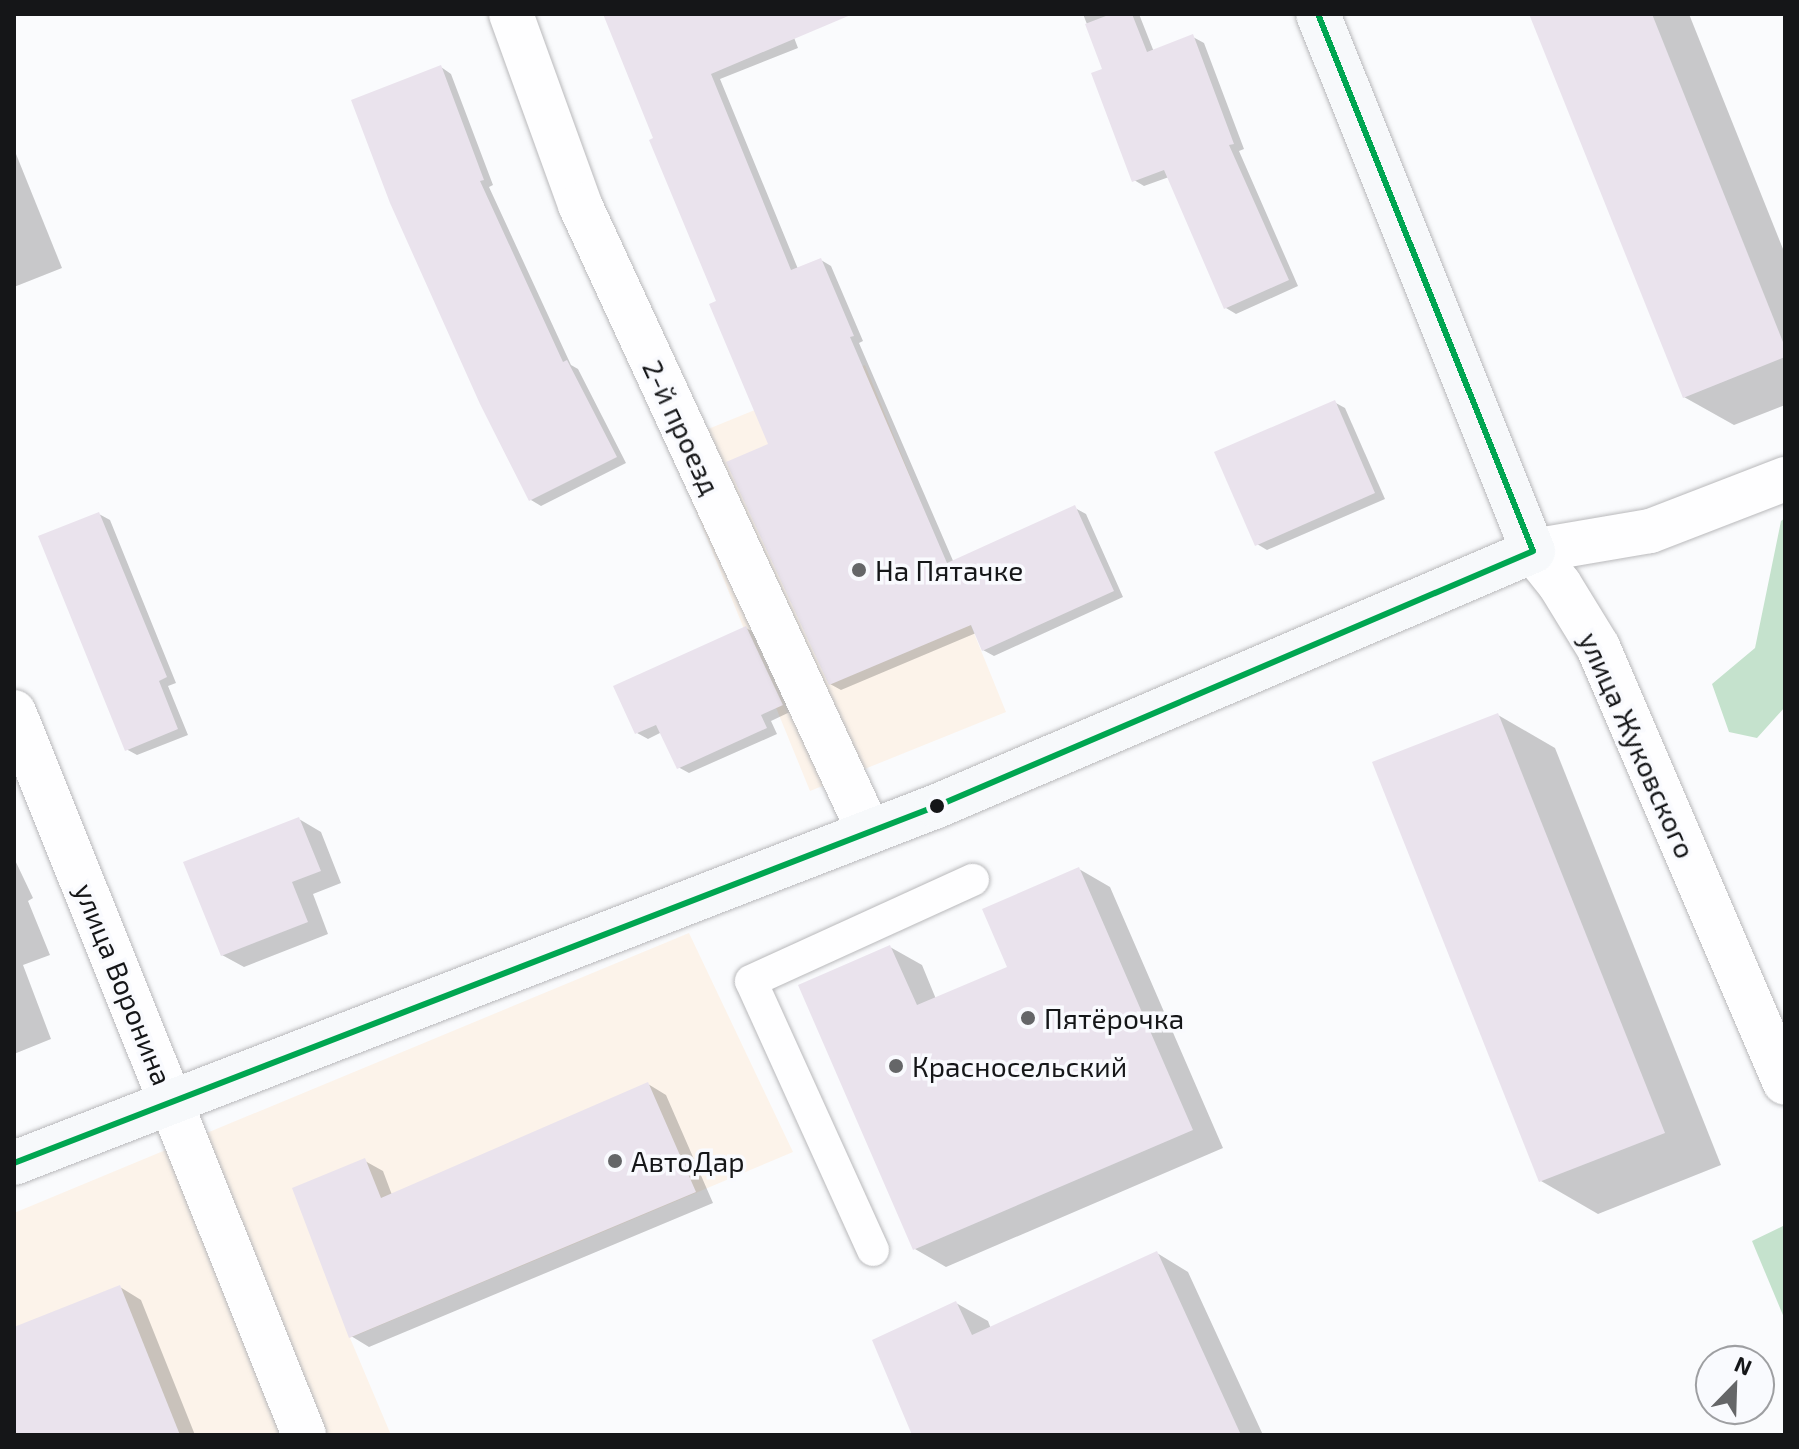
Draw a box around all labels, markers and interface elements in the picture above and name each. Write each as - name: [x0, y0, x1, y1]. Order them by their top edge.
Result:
- street label: 2-й проезд: [636, 354, 728, 500]
- place label: На Пятачке: [875, 553, 1023, 587]
- marker: На Пятачке: [850, 561, 868, 579]
- street label: улица Жуковского: [1573, 627, 1703, 863]
- unlabelled marker: [929, 798, 945, 814]
- street label: улица Воронина: [68, 878, 180, 1090]
- place label: Пятёрочка: [1044, 1001, 1184, 1035]
- marker: Пятёрочка: [1019, 1009, 1037, 1027]
- place label: Красносельский: [912, 1049, 1127, 1083]
- marker: Красносельский: [887, 1057, 905, 1075]
- place label: АвтоДар: [631, 1144, 744, 1178]
- marker: АвтоДар: [606, 1152, 624, 1170]
- north arrow: [1695, 1345, 1775, 1425]
- text: N: [1731, 1350, 1756, 1380]

